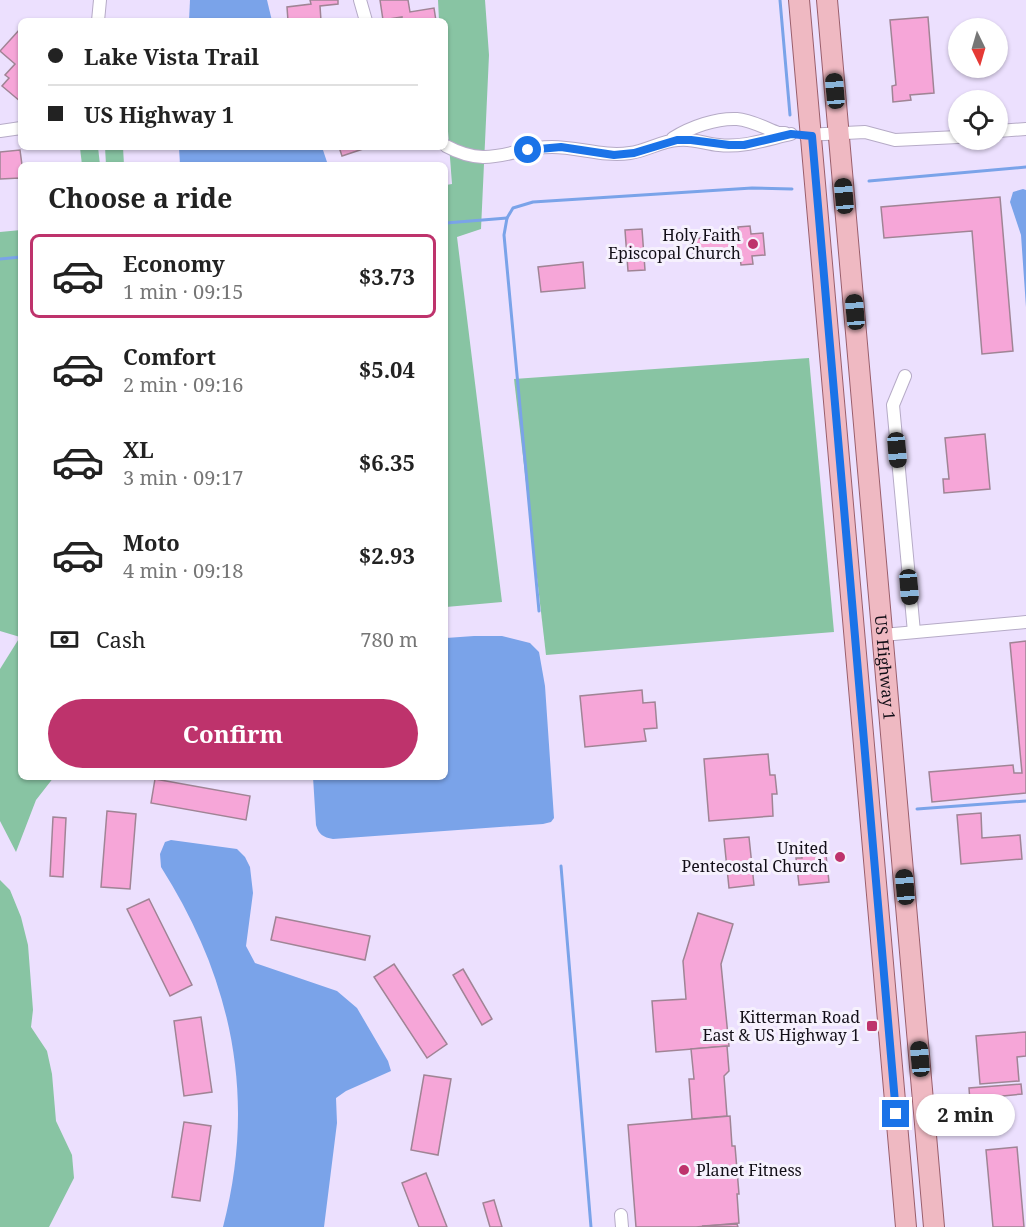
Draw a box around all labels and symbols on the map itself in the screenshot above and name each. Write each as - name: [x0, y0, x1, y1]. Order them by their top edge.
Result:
- north arrow: [948, 18, 1008, 78]
- car: [824, 72, 846, 110]
- route start: [514, 136, 541, 163]
- car: [833, 177, 855, 215]
- place label: Holy Faith Episcopal Church: [608, 224, 741, 264]
- marker: Holy Faith Episcopal Church: [746, 237, 760, 251]
- car: [844, 293, 866, 331]
- car: [886, 431, 908, 469]
- car: [898, 568, 920, 606]
- street label: US Highway 1: [870, 614, 901, 721]
- place label: United Pentecostal Church: [681, 837, 828, 877]
- marker: United Pentecostal Church: [833, 850, 847, 864]
- car: [894, 868, 916, 906]
- place label: Kitterman Road East & US Highway 1: [702, 1006, 860, 1046]
- marker: Kitterman Road East & US Highway 1: [865, 1019, 879, 1033]
- car: [909, 1040, 931, 1078]
- callout: 2 min: [917, 1093, 1016, 1135]
- route end: [882, 1100, 909, 1127]
- place label: Planet Fitness: [696, 1159, 802, 1181]
- marker: Planet Fitness: [677, 1163, 691, 1177]

